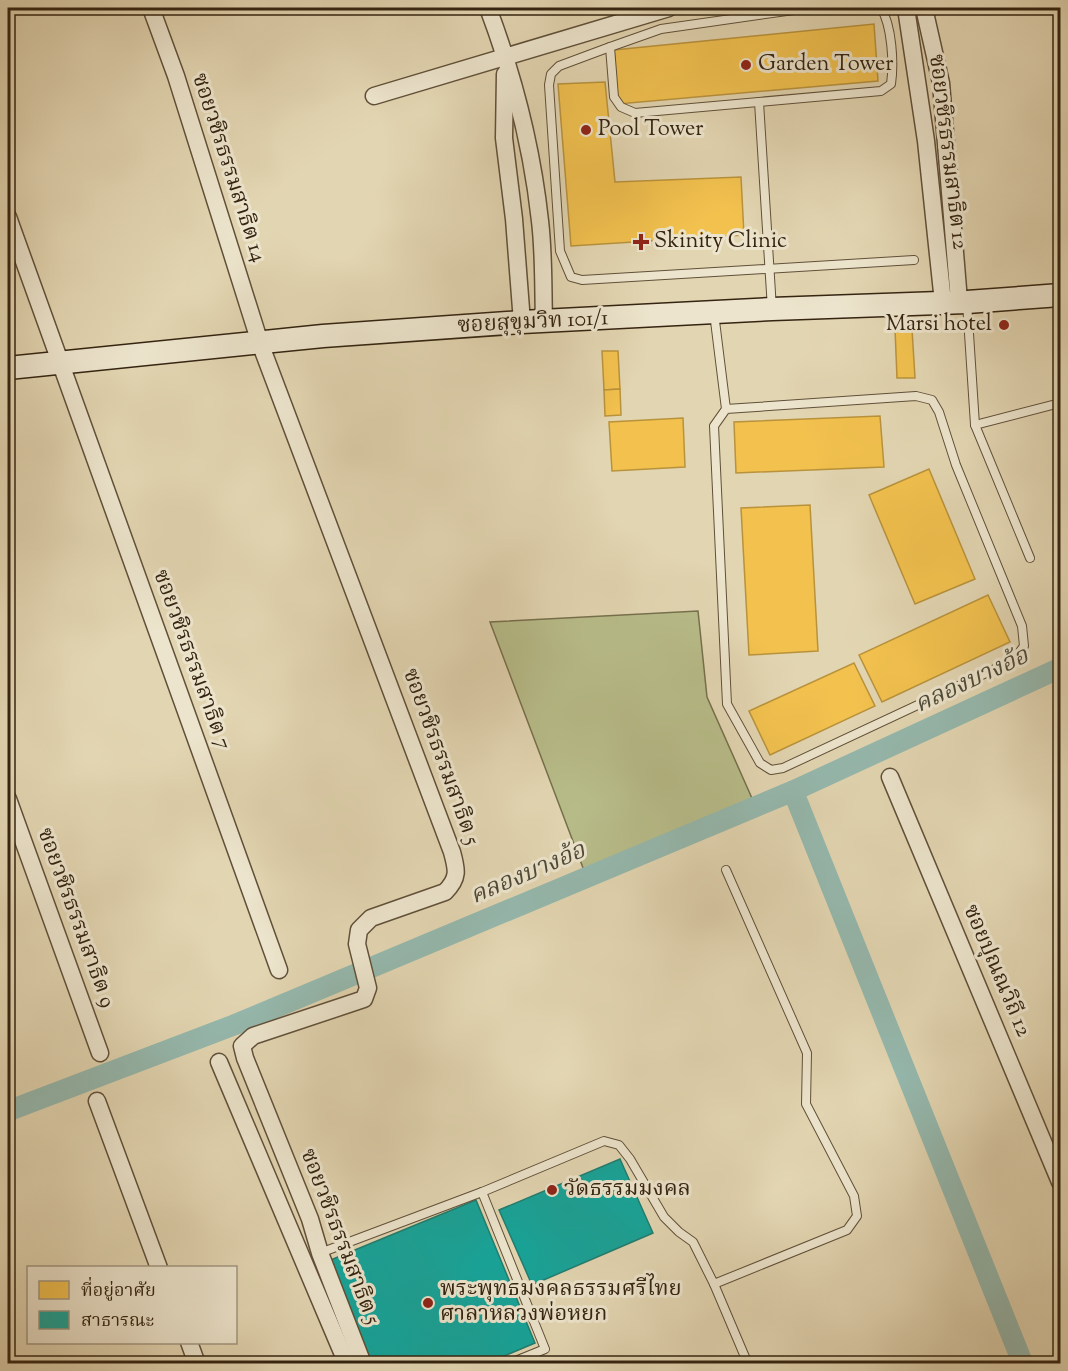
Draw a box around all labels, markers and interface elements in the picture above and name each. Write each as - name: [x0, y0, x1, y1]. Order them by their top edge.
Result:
- place label: Garden Tower: [758, 49, 893, 81]
- street label: ซอยวชิรธรรมสาธิต 12: [919, 52, 975, 252]
- marker: Garden Tower: [739, 58, 753, 72]
- street label: ซอยวชิรธรรมสาธิต 14: [182, 69, 274, 267]
- place label: Pool Tower: [598, 114, 704, 146]
- marker: Pool Tower: [579, 123, 593, 137]
- place label: Skinity Clinic: [654, 226, 787, 258]
- marker: Skinity Clinic: [632, 233, 650, 251]
- street label: ซอยสุขุมวิท 101/1: [457, 303, 610, 343]
- place label: Marsi hotel: [886, 309, 992, 341]
- marker: Marsi hotel: [997, 318, 1011, 332]
- street label: ซอยวชิรธรรมสาธิต 7: [143, 565, 239, 755]
- water label: คลองบางอ้อ: [909, 639, 1036, 722]
- street label: ซอยวชิรธรรมสาธิต 5: [393, 664, 487, 850]
- street label: ซอยวชิรธรรมสาธิต 9: [28, 823, 122, 1013]
- water label: คลองบางอ้อ: [465, 834, 592, 914]
- street label: ซอยปุณณวิถี 12: [954, 900, 1038, 1042]
- street label: ซอยวชิรธรรมสาธิต 5: [291, 1144, 387, 1330]
- place label: วัดธรรมมงคล: [564, 1174, 691, 1206]
- marker: วัดธรรมมงคล: [545, 1183, 559, 1197]
- legend: [27, 1266, 237, 1344]
- place label: พระพุทธมงคลธรรมศรีไทย ศาลาหลวงพ่อหยก: [440, 1273, 682, 1331]
- text: ที่อยู่อาศัย: [81, 1276, 156, 1305]
- marker: พระพุทธมงคลธรรมศรีไทย ศาลาหลวงพ่อหยก: [421, 1296, 435, 1310]
- text: สาธารณะ: [81, 1309, 154, 1335]

